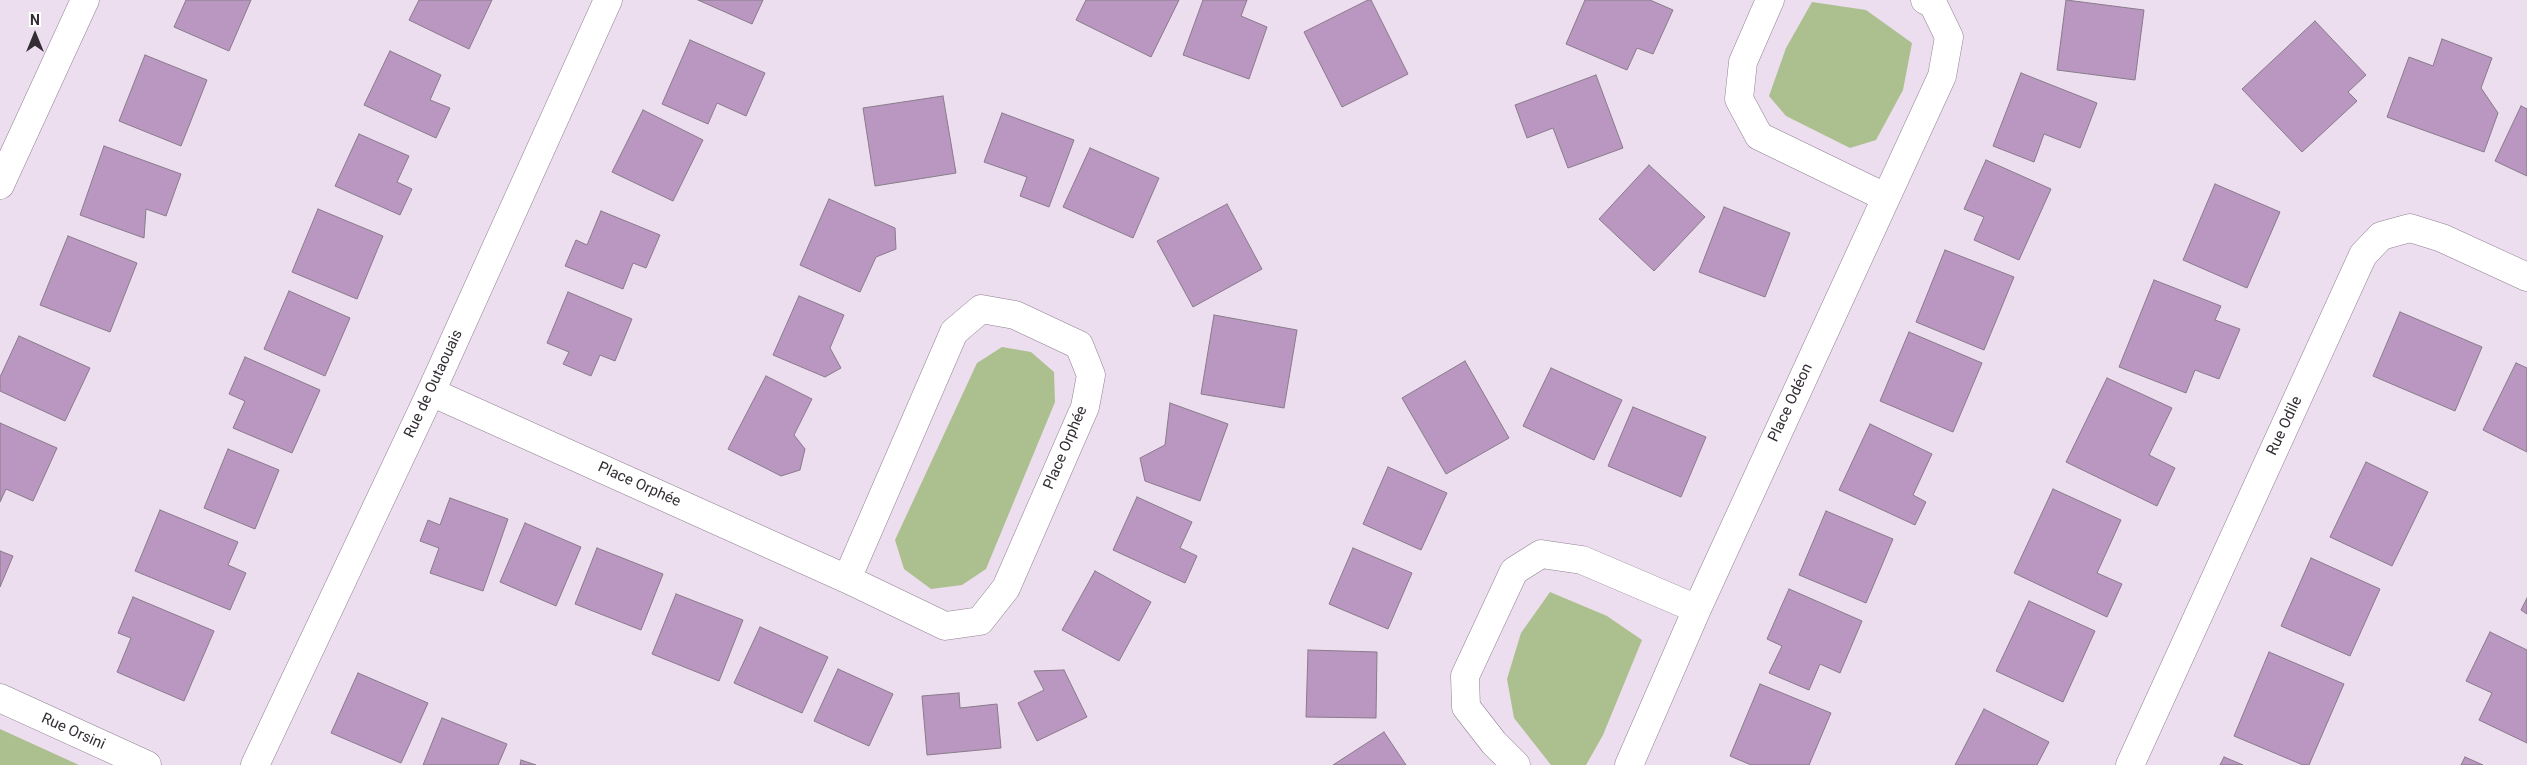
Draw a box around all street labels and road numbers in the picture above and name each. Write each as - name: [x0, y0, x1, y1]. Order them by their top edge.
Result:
- street label: Rue de Outaouais: [401, 327, 467, 441]
- street label: Place Odéon: [1765, 361, 1817, 445]
- street label: Rue Odile: [2263, 394, 2307, 458]
- street label: Place Orphée: [1040, 404, 1092, 492]
- street label: Place Orphée: [595, 459, 683, 511]
- street label: Rue Orsini: [38, 710, 108, 754]

